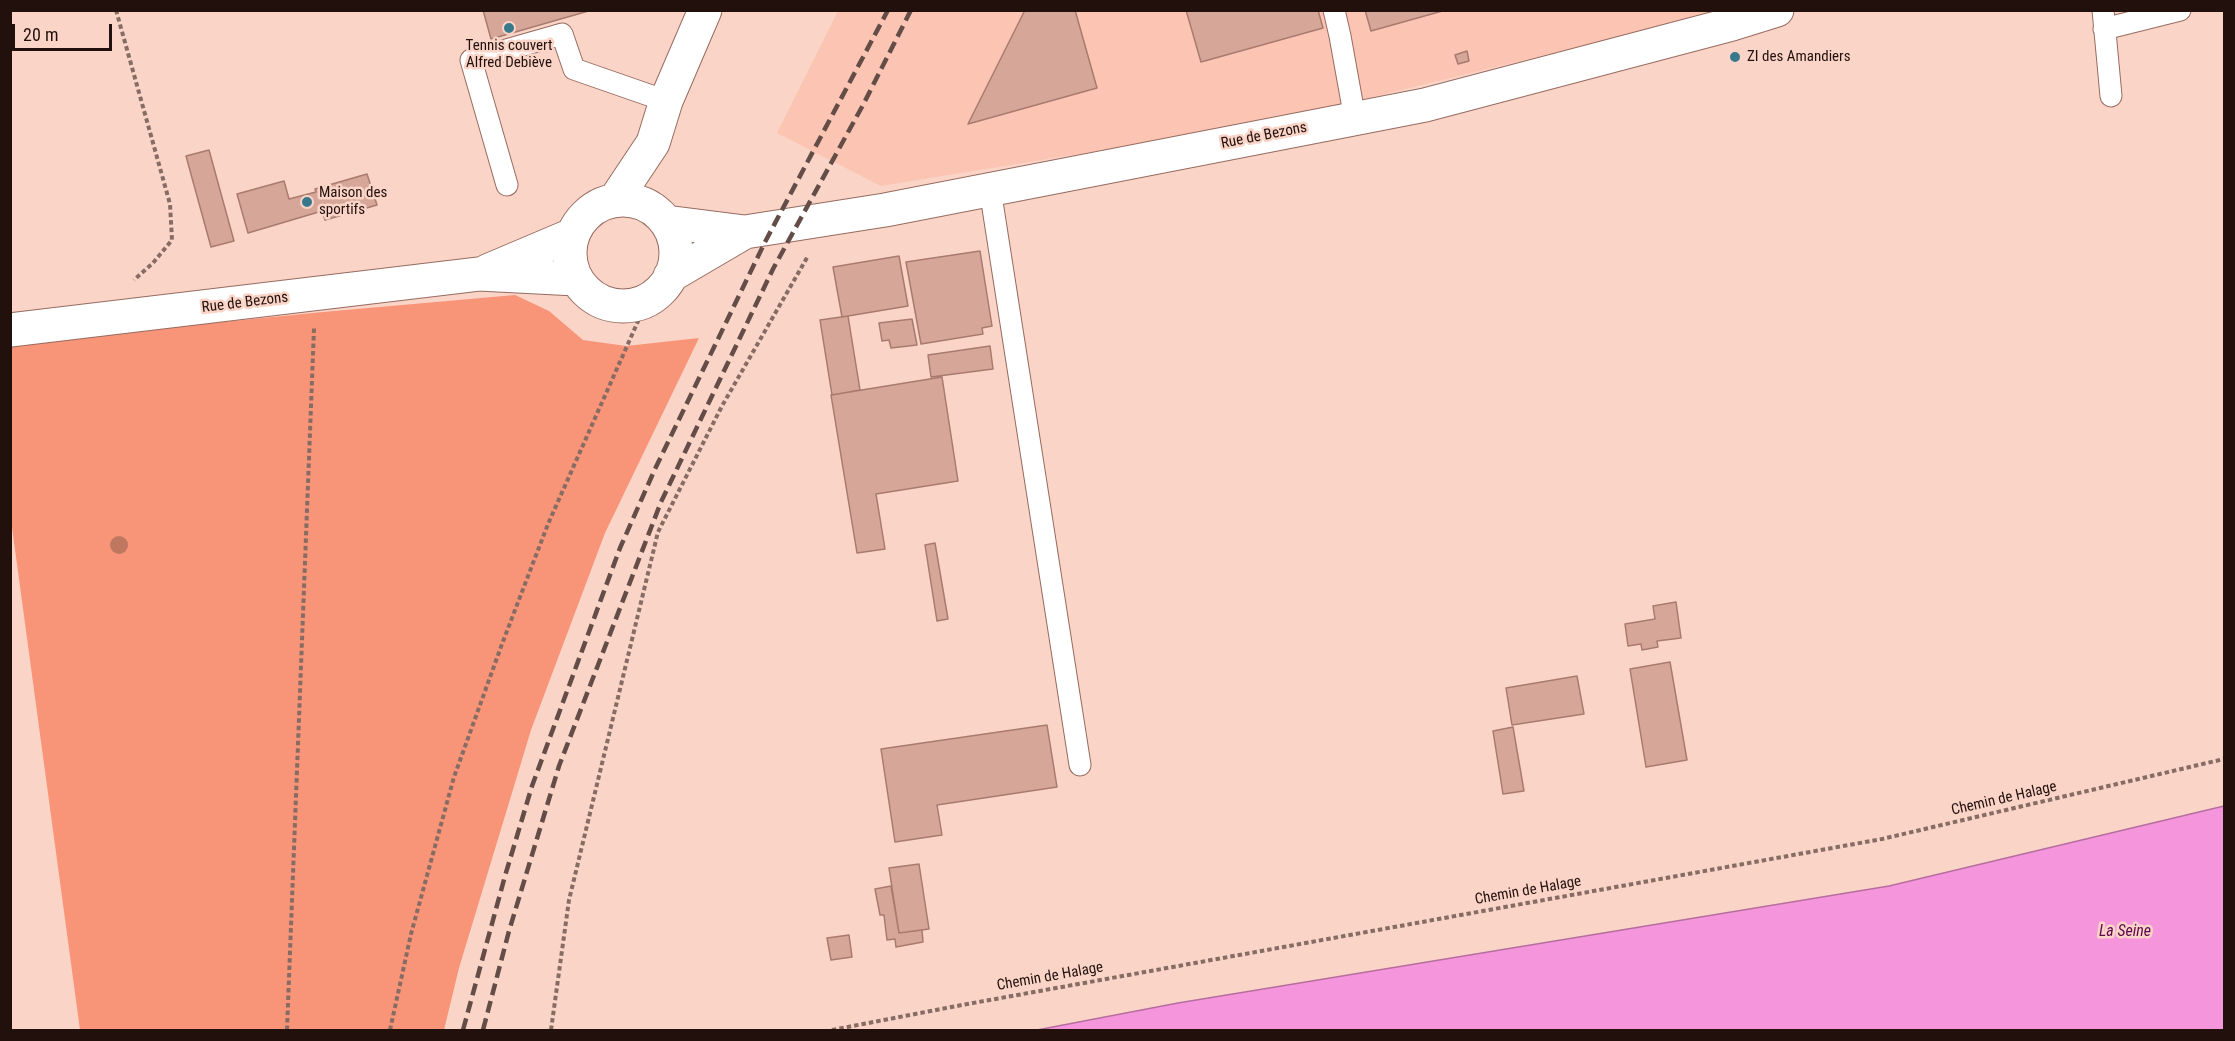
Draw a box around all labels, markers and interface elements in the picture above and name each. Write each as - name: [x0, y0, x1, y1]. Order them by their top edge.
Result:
- scale bar: [15, 12, 116, 50]
- marker: Tennis couvert Alfred Debiève: [502, 21, 516, 35]
- text: 20 m: [23, 24, 58, 45]
- place label: Tennis couvert Alfred Debiève: [466, 37, 552, 72]
- place label: ZI des Amandiers: [1747, 48, 1851, 66]
- marker: ZI des Amandiers: [1728, 50, 1742, 64]
- street label: Rue de Bezons: [1220, 119, 1308, 153]
- place label: Maison des sportifs: [319, 184, 387, 219]
- marker: Maison des sportifs: [300, 195, 314, 209]
- street label: Rue de Bezons: [201, 289, 289, 317]
- street label: Chemin de Halage: [1950, 778, 2058, 820]
- street label: Chemin de Halage: [1473, 873, 1583, 909]
- water label: La Seine: [2099, 922, 2151, 942]
- street label: Chemin de Halage: [995, 959, 1105, 995]

